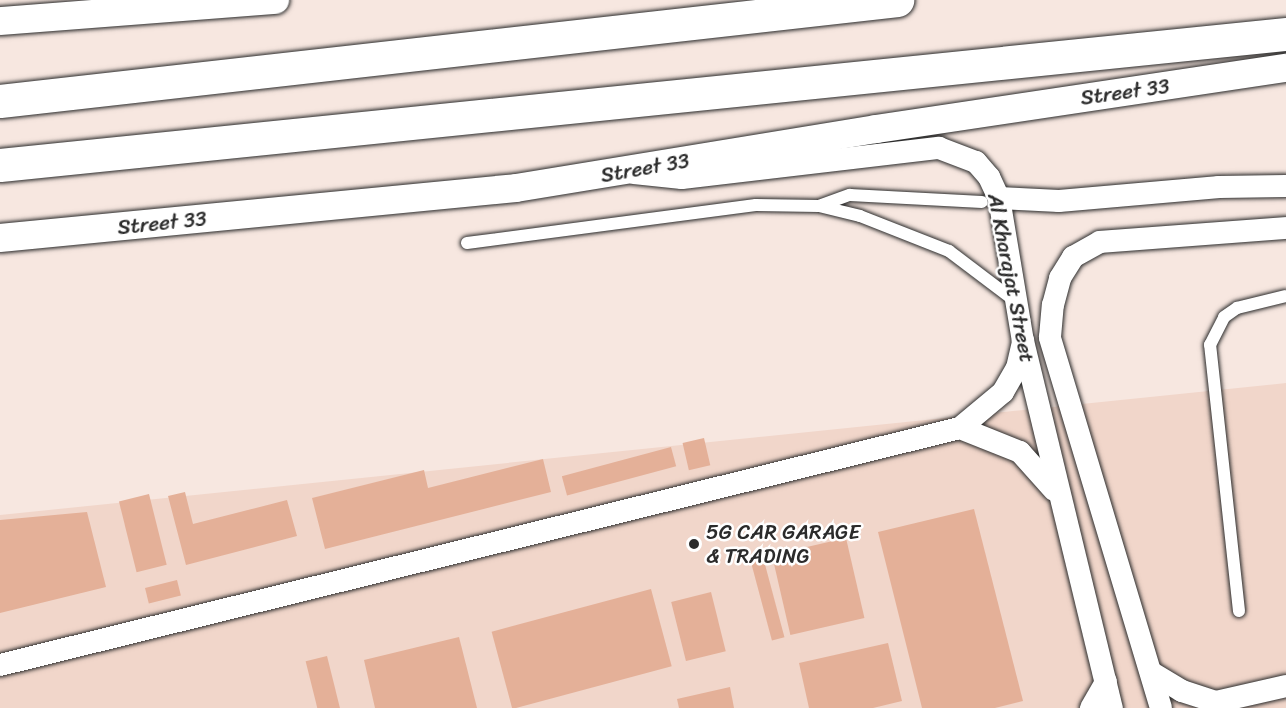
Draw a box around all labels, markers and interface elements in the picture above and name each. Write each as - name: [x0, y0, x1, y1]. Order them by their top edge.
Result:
- street label: Street 33: [1079, 73, 1171, 111]
- street label: Street 33: [599, 148, 691, 188]
- street label: Al Kharajat Street: [982, 192, 1040, 364]
- street label: Street 33: [116, 206, 208, 240]
- place label: 5G CAR GARAGE & TRADING: [706, 519, 860, 569]
- marker: 5G CAR GARAGE & TRADING: [687, 537, 701, 551]

